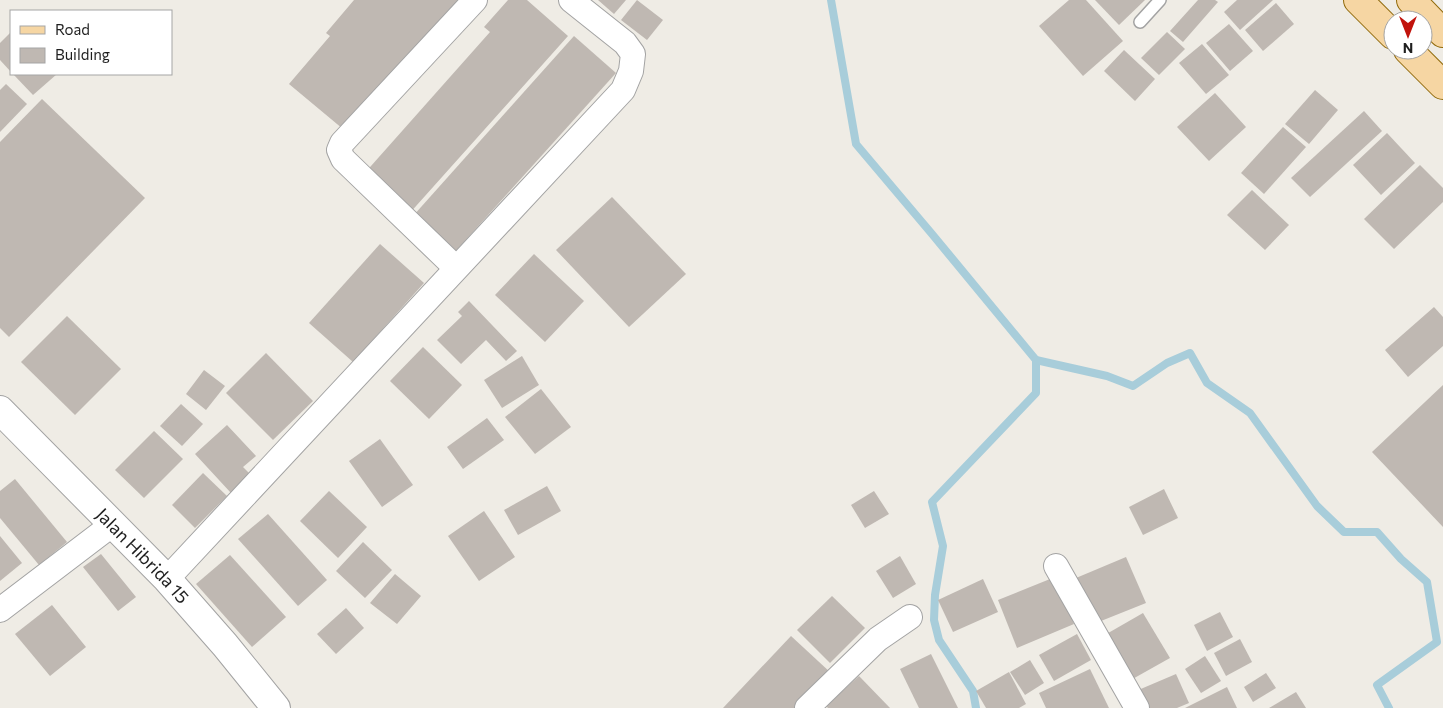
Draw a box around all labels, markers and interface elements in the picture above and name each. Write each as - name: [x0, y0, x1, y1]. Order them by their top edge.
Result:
- legend: [10, 10, 172, 75]
- north arrow: [1383, 10, 1433, 60]
- text: Road: [55, 20, 90, 38]
- text: N: [1403, 40, 1413, 57]
- text: Building: [55, 45, 110, 63]
- street label: Jalan Hibrida 15: [92, 503, 194, 608]

